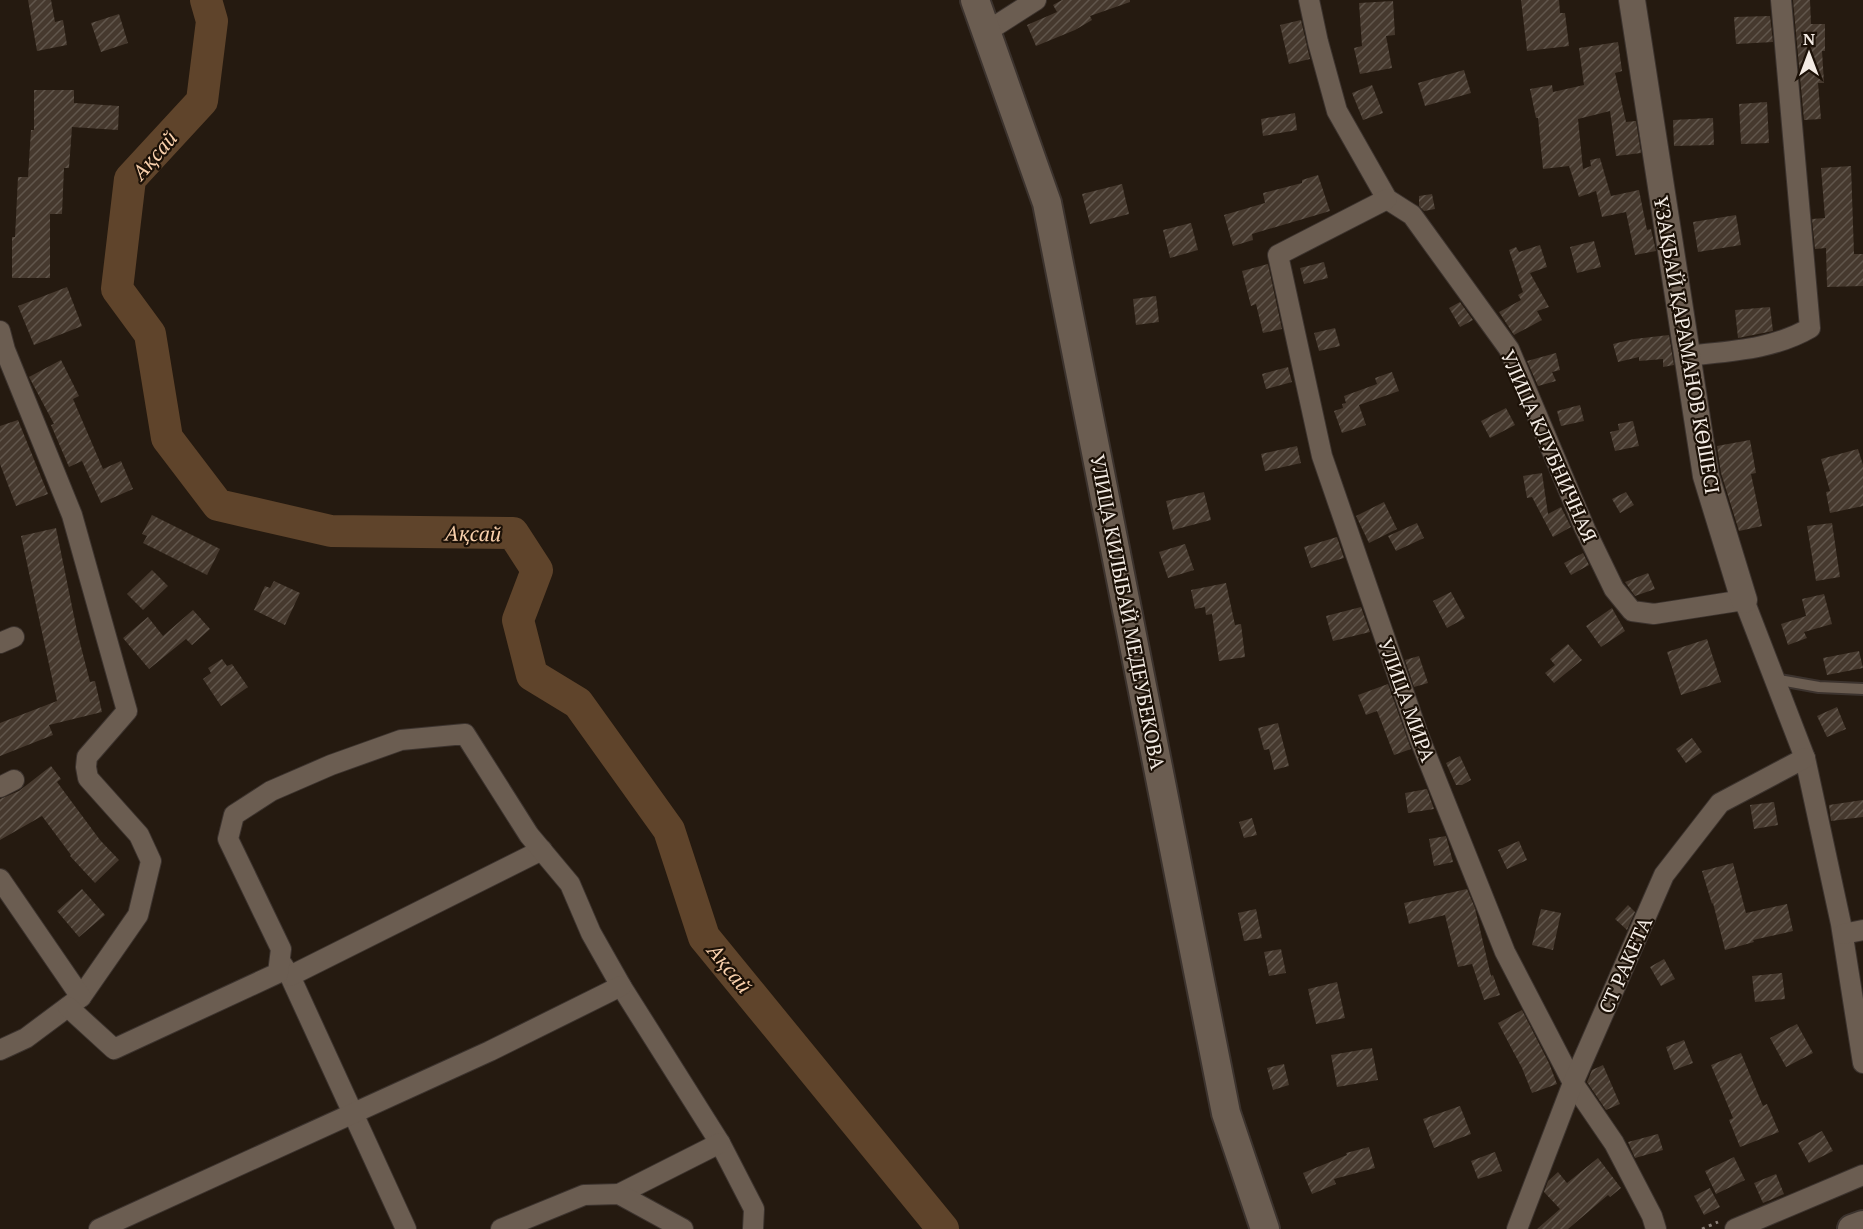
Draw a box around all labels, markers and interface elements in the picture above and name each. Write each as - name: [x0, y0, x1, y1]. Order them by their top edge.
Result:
- north arrow: [1779, 24, 1839, 84]
- text: N: [1803, 28, 1815, 50]
- water label: Ақсай: [124, 124, 183, 187]
- street label: ҰЗАҚБАЙ ҚАРАМАНОВ КӨШЕСІ: [1647, 194, 1727, 496]
- street label: УЛИЦА КЛУБНИЧНАЯ: [1495, 346, 1604, 546]
- street label: УЛИЦА КИЛЫБАЙ МЕДЕУБЕКОВА: [1084, 452, 1172, 772]
- water label: Ақсай: [443, 518, 501, 547]
- street label: УЛИЦА МИРА: [1372, 635, 1442, 766]
- street label: СТ РАКЕТА: [1592, 912, 1658, 1017]
- water label: Ақсай: [700, 936, 759, 999]

